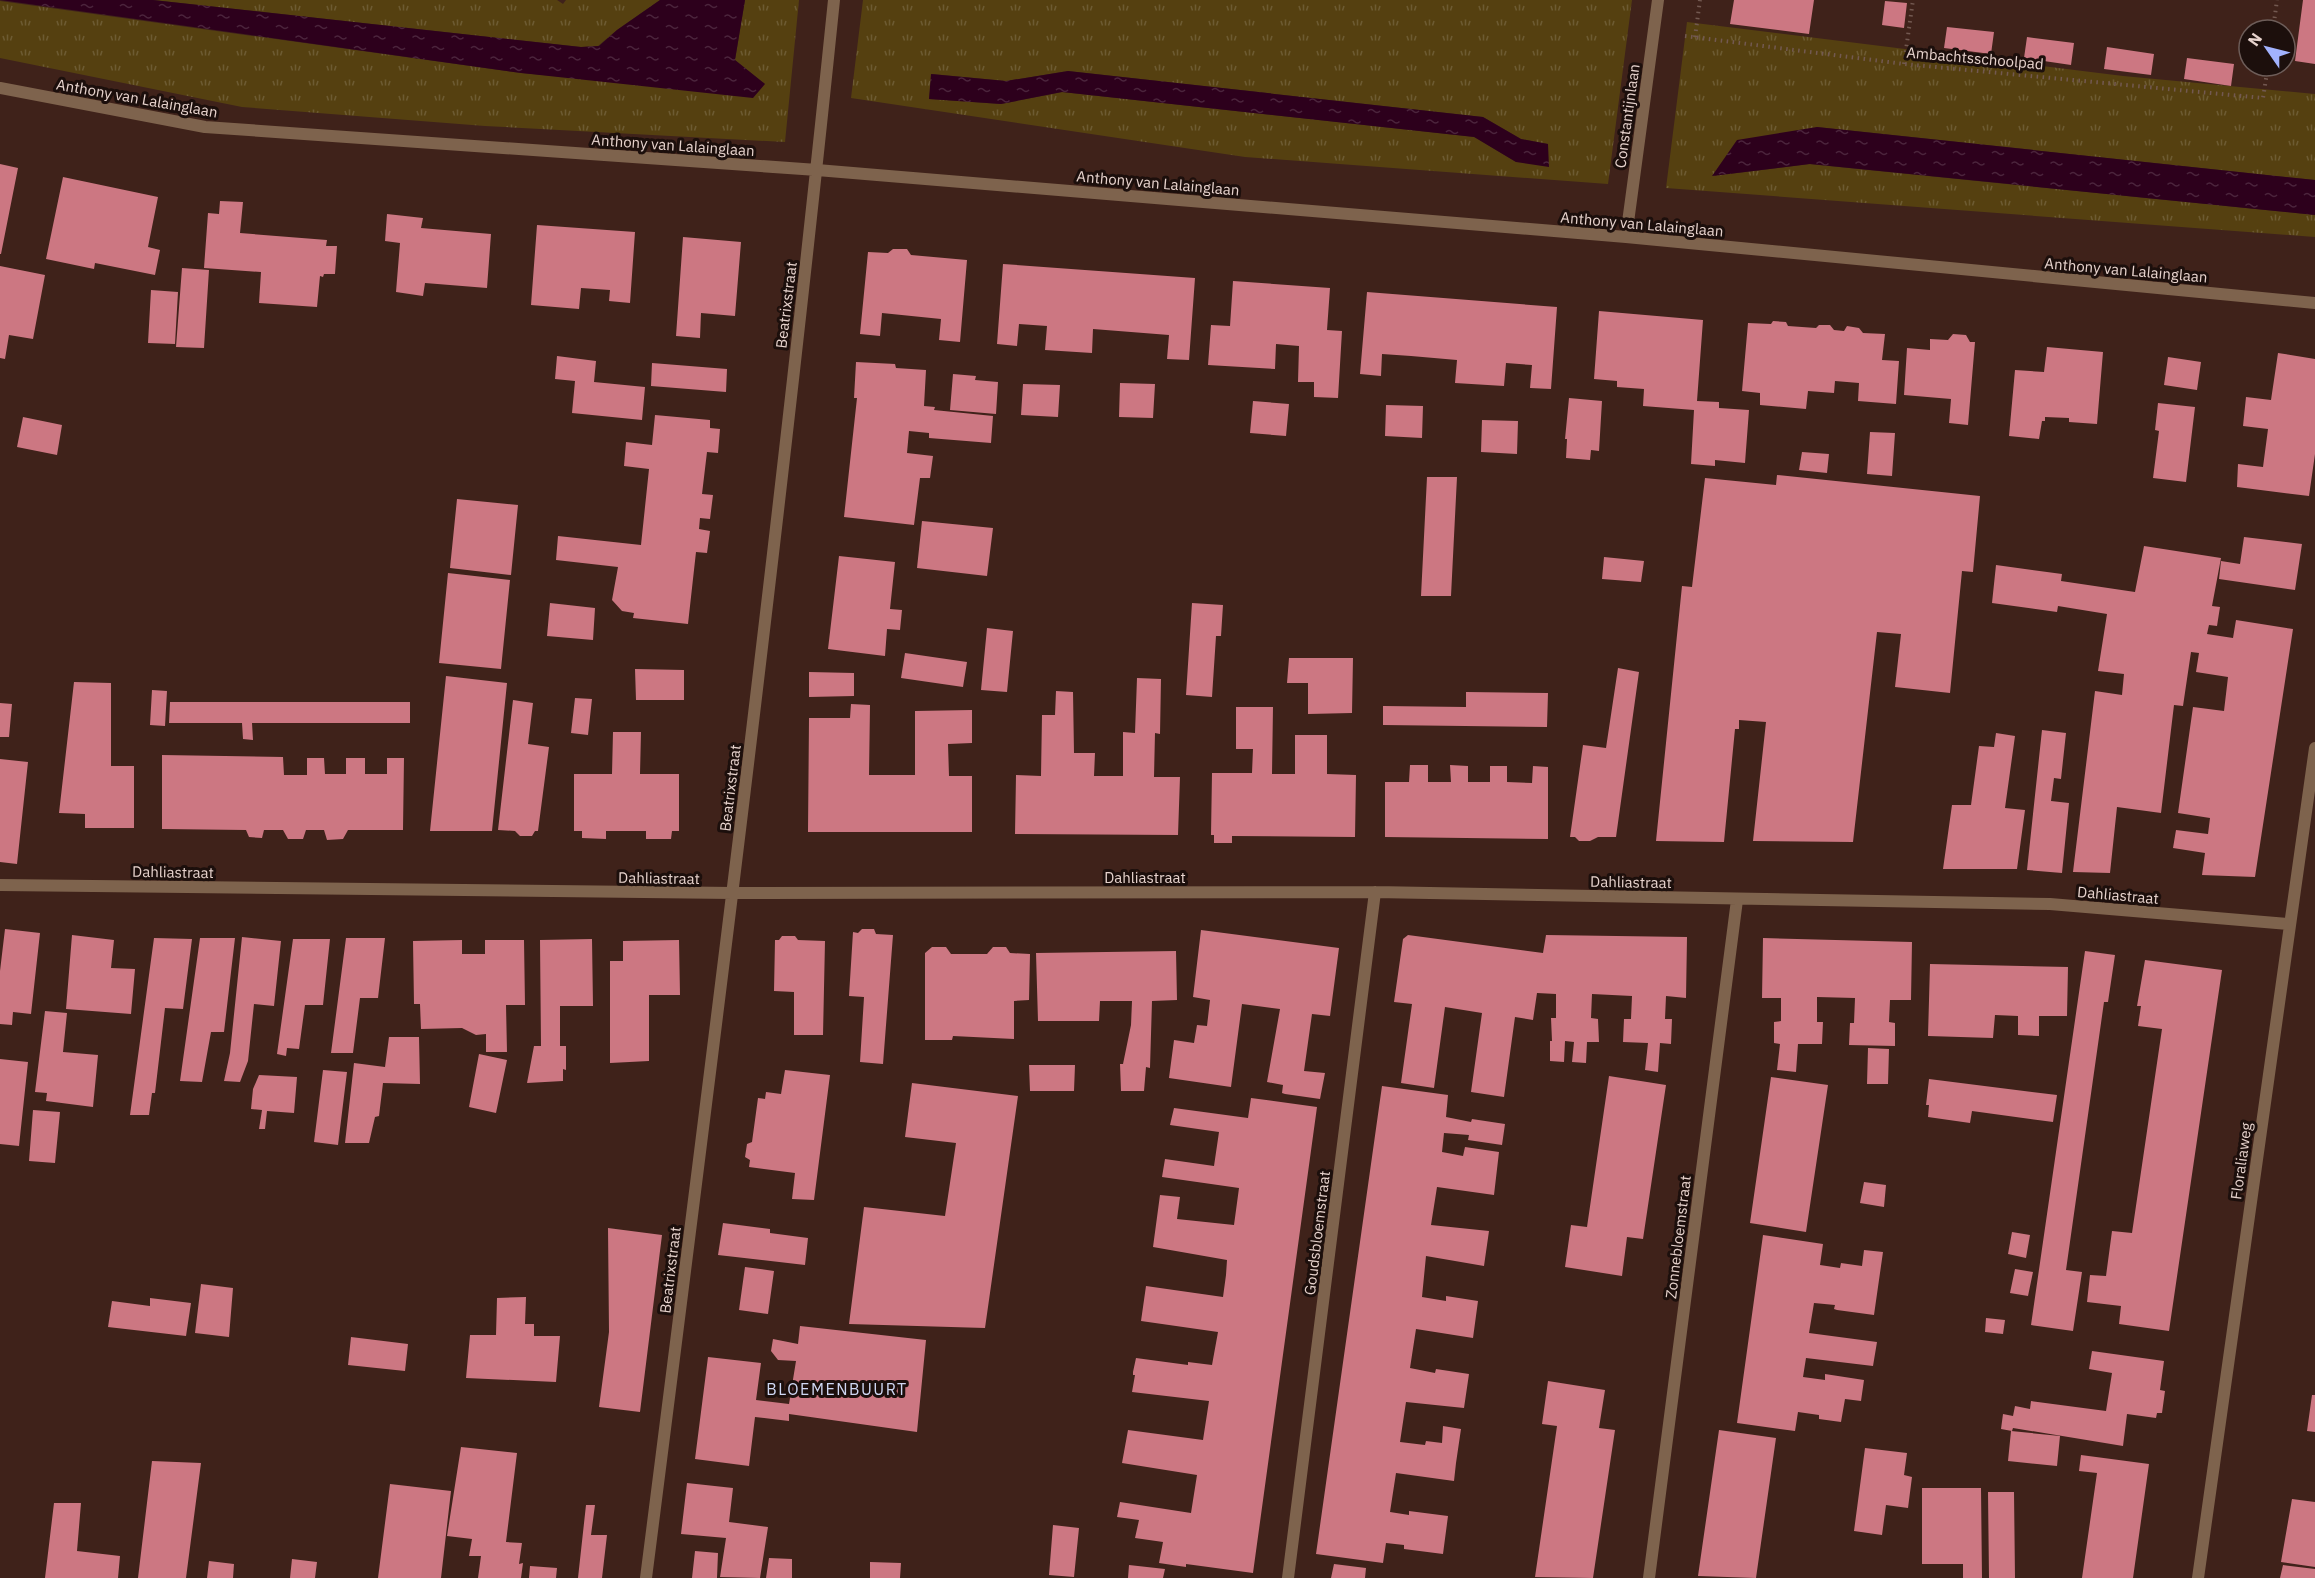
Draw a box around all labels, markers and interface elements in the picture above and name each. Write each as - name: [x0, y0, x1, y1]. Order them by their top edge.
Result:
- north arrow: [2237, 18, 2297, 78]
- text: N: [2243, 29, 2266, 50]
- street label: Ambachtsschoolpad: [1906, 43, 2044, 73]
- street label: Constantijnlaan: [1610, 63, 1644, 169]
- street label: Anthony van Lalainglaan: [55, 74, 219, 122]
- street label: Anthony van Lalainglaan: [591, 130, 755, 160]
- street label: Anthony van Lalainglaan: [1076, 166, 1240, 200]
- street label: Anthony van Lalainglaan: [1560, 207, 1724, 241]
- street label: Anthony van Lalainglaan: [2044, 253, 2208, 287]
- street label: Beatrixstraat: [771, 261, 801, 349]
- street label: Beatrixstraat: [715, 744, 745, 832]
- street label: Dahliastraat: [132, 862, 214, 882]
- street label: Dahliastraat: [618, 868, 700, 888]
- street label: Dahliastraat: [1104, 868, 1186, 887]
- street label: Dahliastraat: [1590, 872, 1672, 892]
- street label: Dahliastraat: [2077, 882, 2159, 908]
- street label: Floraliaweg: [2226, 1121, 2256, 1201]
- street label: Goudsbloemstraat: [1300, 1170, 1334, 1296]
- street label: Zonnebloemstraat: [1661, 1174, 1695, 1300]
- street label: Beatrixstraat: [655, 1226, 685, 1314]
- district label: BLOEMENBUURT: [766, 1379, 908, 1399]

